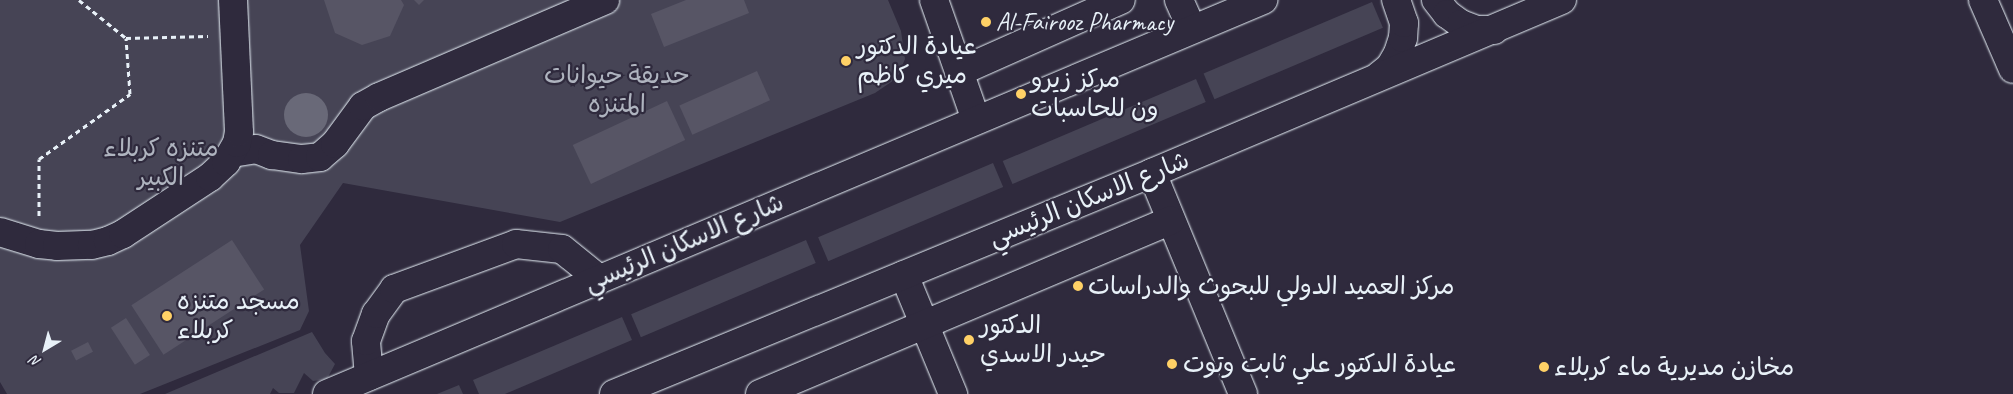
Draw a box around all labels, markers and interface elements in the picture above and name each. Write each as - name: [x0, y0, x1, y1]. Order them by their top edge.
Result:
- place label: Al-Fairooz Pharmacy: [996, 7, 1172, 37]
- marker: Al-Fairooz Pharmacy: [980, 16, 992, 28]
- place label: عيادة الدكتور ميري كاظم: [857, 32, 977, 91]
- marker: عيادة الدكتور ميري كاظم: [839, 54, 853, 68]
- park label: حديقة حيوانات المتنزه: [544, 61, 690, 120]
- place label: مركز زيرو ون للحاسبات: [1031, 65, 1158, 124]
- marker: مركز زيرو ون للحاسبات: [1015, 88, 1027, 100]
- park label: متنزه كربلاء الكبير: [103, 134, 219, 193]
- street label: شارع الاسكان الرئيسي: [984, 145, 1194, 253]
- street label: شارع الاسكان الرئيسي: [580, 187, 788, 299]
- place label: مركز العميد الدولي للبحوث والدراسات: [1088, 271, 1455, 301]
- marker: مركز العميد الدولي للبحوث والدراسات: [1072, 280, 1084, 292]
- place label: مسجد متنزه كربلاء: [177, 287, 300, 346]
- marker: مسجد متنزه كربلاء: [161, 310, 173, 322]
- place label: الدكتور حيدر الاسدي: [980, 311, 1106, 370]
- north arrow: [20, 324, 70, 374]
- marker: الدكتور حيدر الاسدي: [962, 333, 976, 347]
- place label: عيادة الدكتور علي ثابت وتوت: [1183, 349, 1456, 379]
- text: N: [27, 352, 44, 371]
- place label: مخازن مديرية ماء كربلاء: [1554, 352, 1794, 382]
- marker: عيادة الدكتور علي ثابت وتوت: [1165, 357, 1179, 371]
- marker: مخازن مديرية ماء كربلاء: [1538, 361, 1550, 373]

